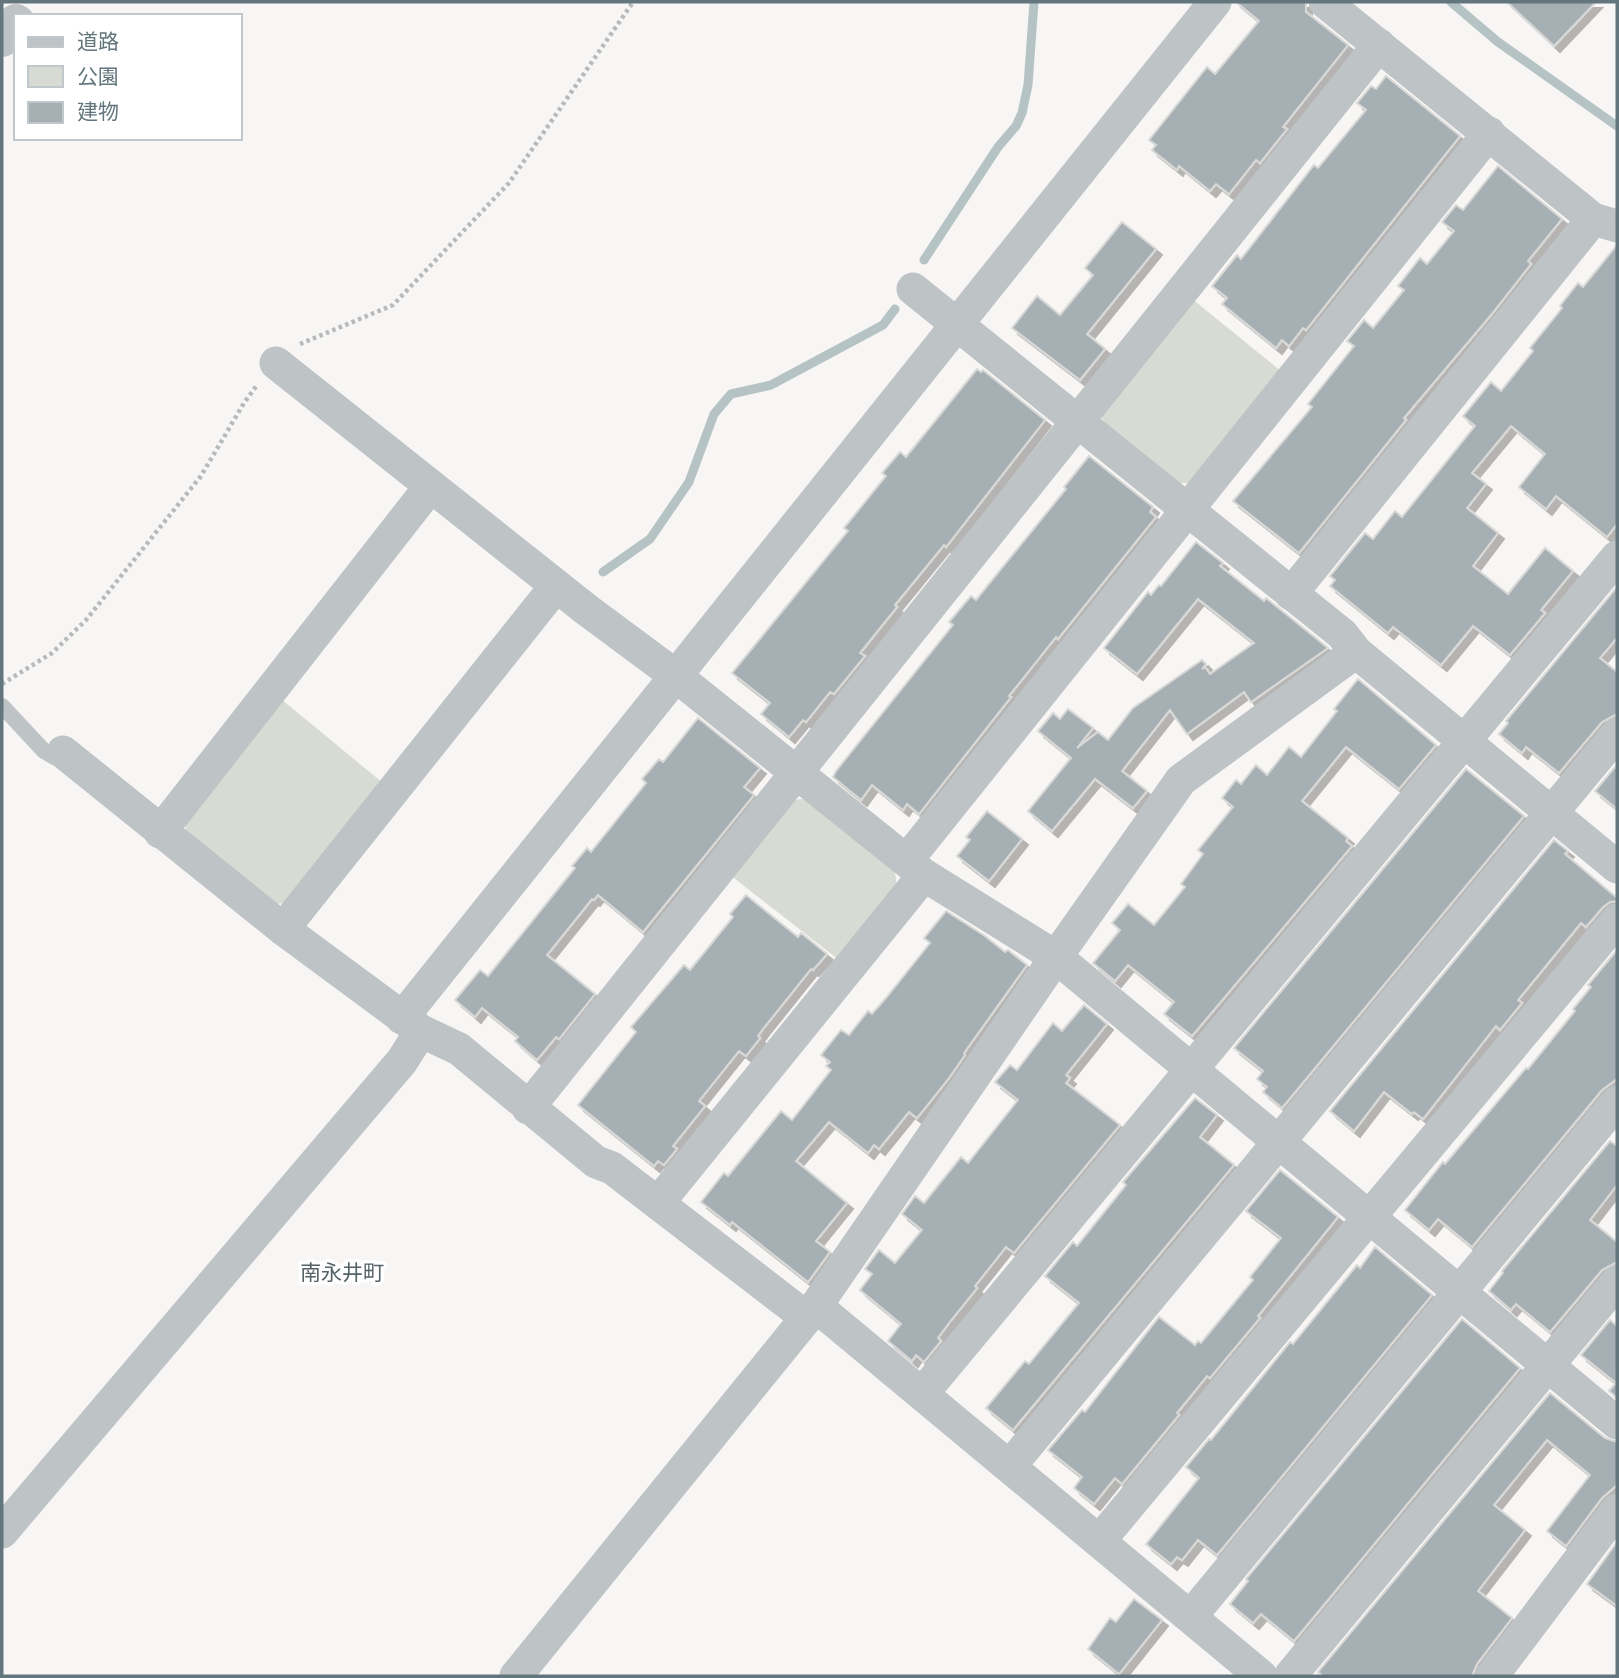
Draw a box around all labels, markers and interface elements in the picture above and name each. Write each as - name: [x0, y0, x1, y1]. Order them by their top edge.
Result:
- legend: [14, 14, 242, 140]
- text: 道路: [77, 30, 119, 54]
- text: 公園: [77, 65, 119, 89]
- text: 建物: [77, 100, 119, 124]
- district label: 南永井町: [300, 1261, 384, 1285]

